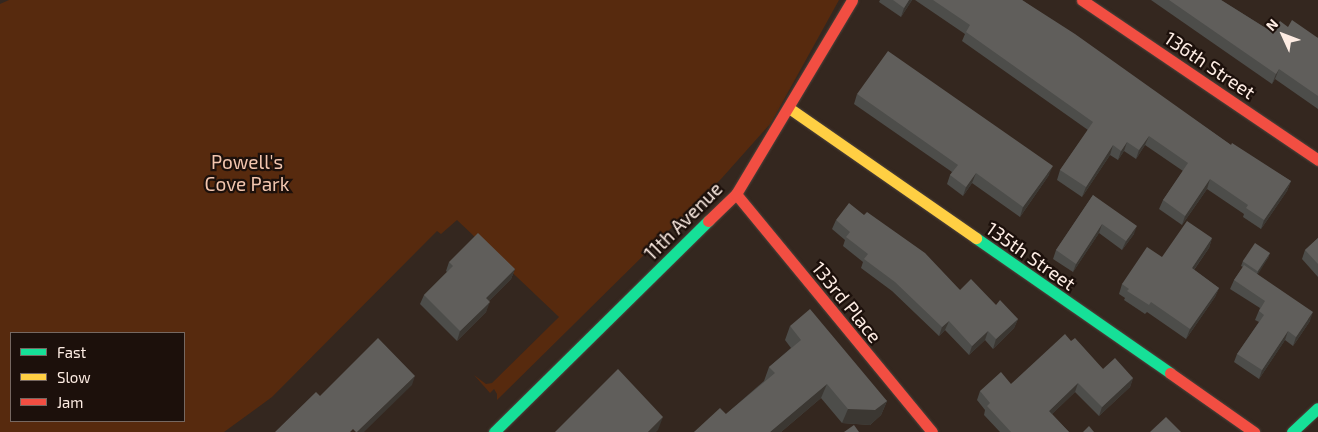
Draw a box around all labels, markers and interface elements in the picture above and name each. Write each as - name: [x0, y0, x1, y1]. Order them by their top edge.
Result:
- north arrow: [1258, 10, 1308, 60]
- text: N: [1262, 15, 1281, 34]
- street label: 136th Street: [1160, 26, 1260, 104]
- park label: Powell's Cove Park: [205, 151, 289, 195]
- street label: 11th Avenue: [639, 177, 727, 265]
- street label: 135th Street: [982, 217, 1080, 295]
- street label: 133rd Place: [807, 257, 887, 347]
- legend: [10, 332, 185, 422]
- text: Fast: [57, 343, 86, 361]
- text: Slow: [57, 368, 91, 386]
- text: Jam: [57, 393, 83, 411]

